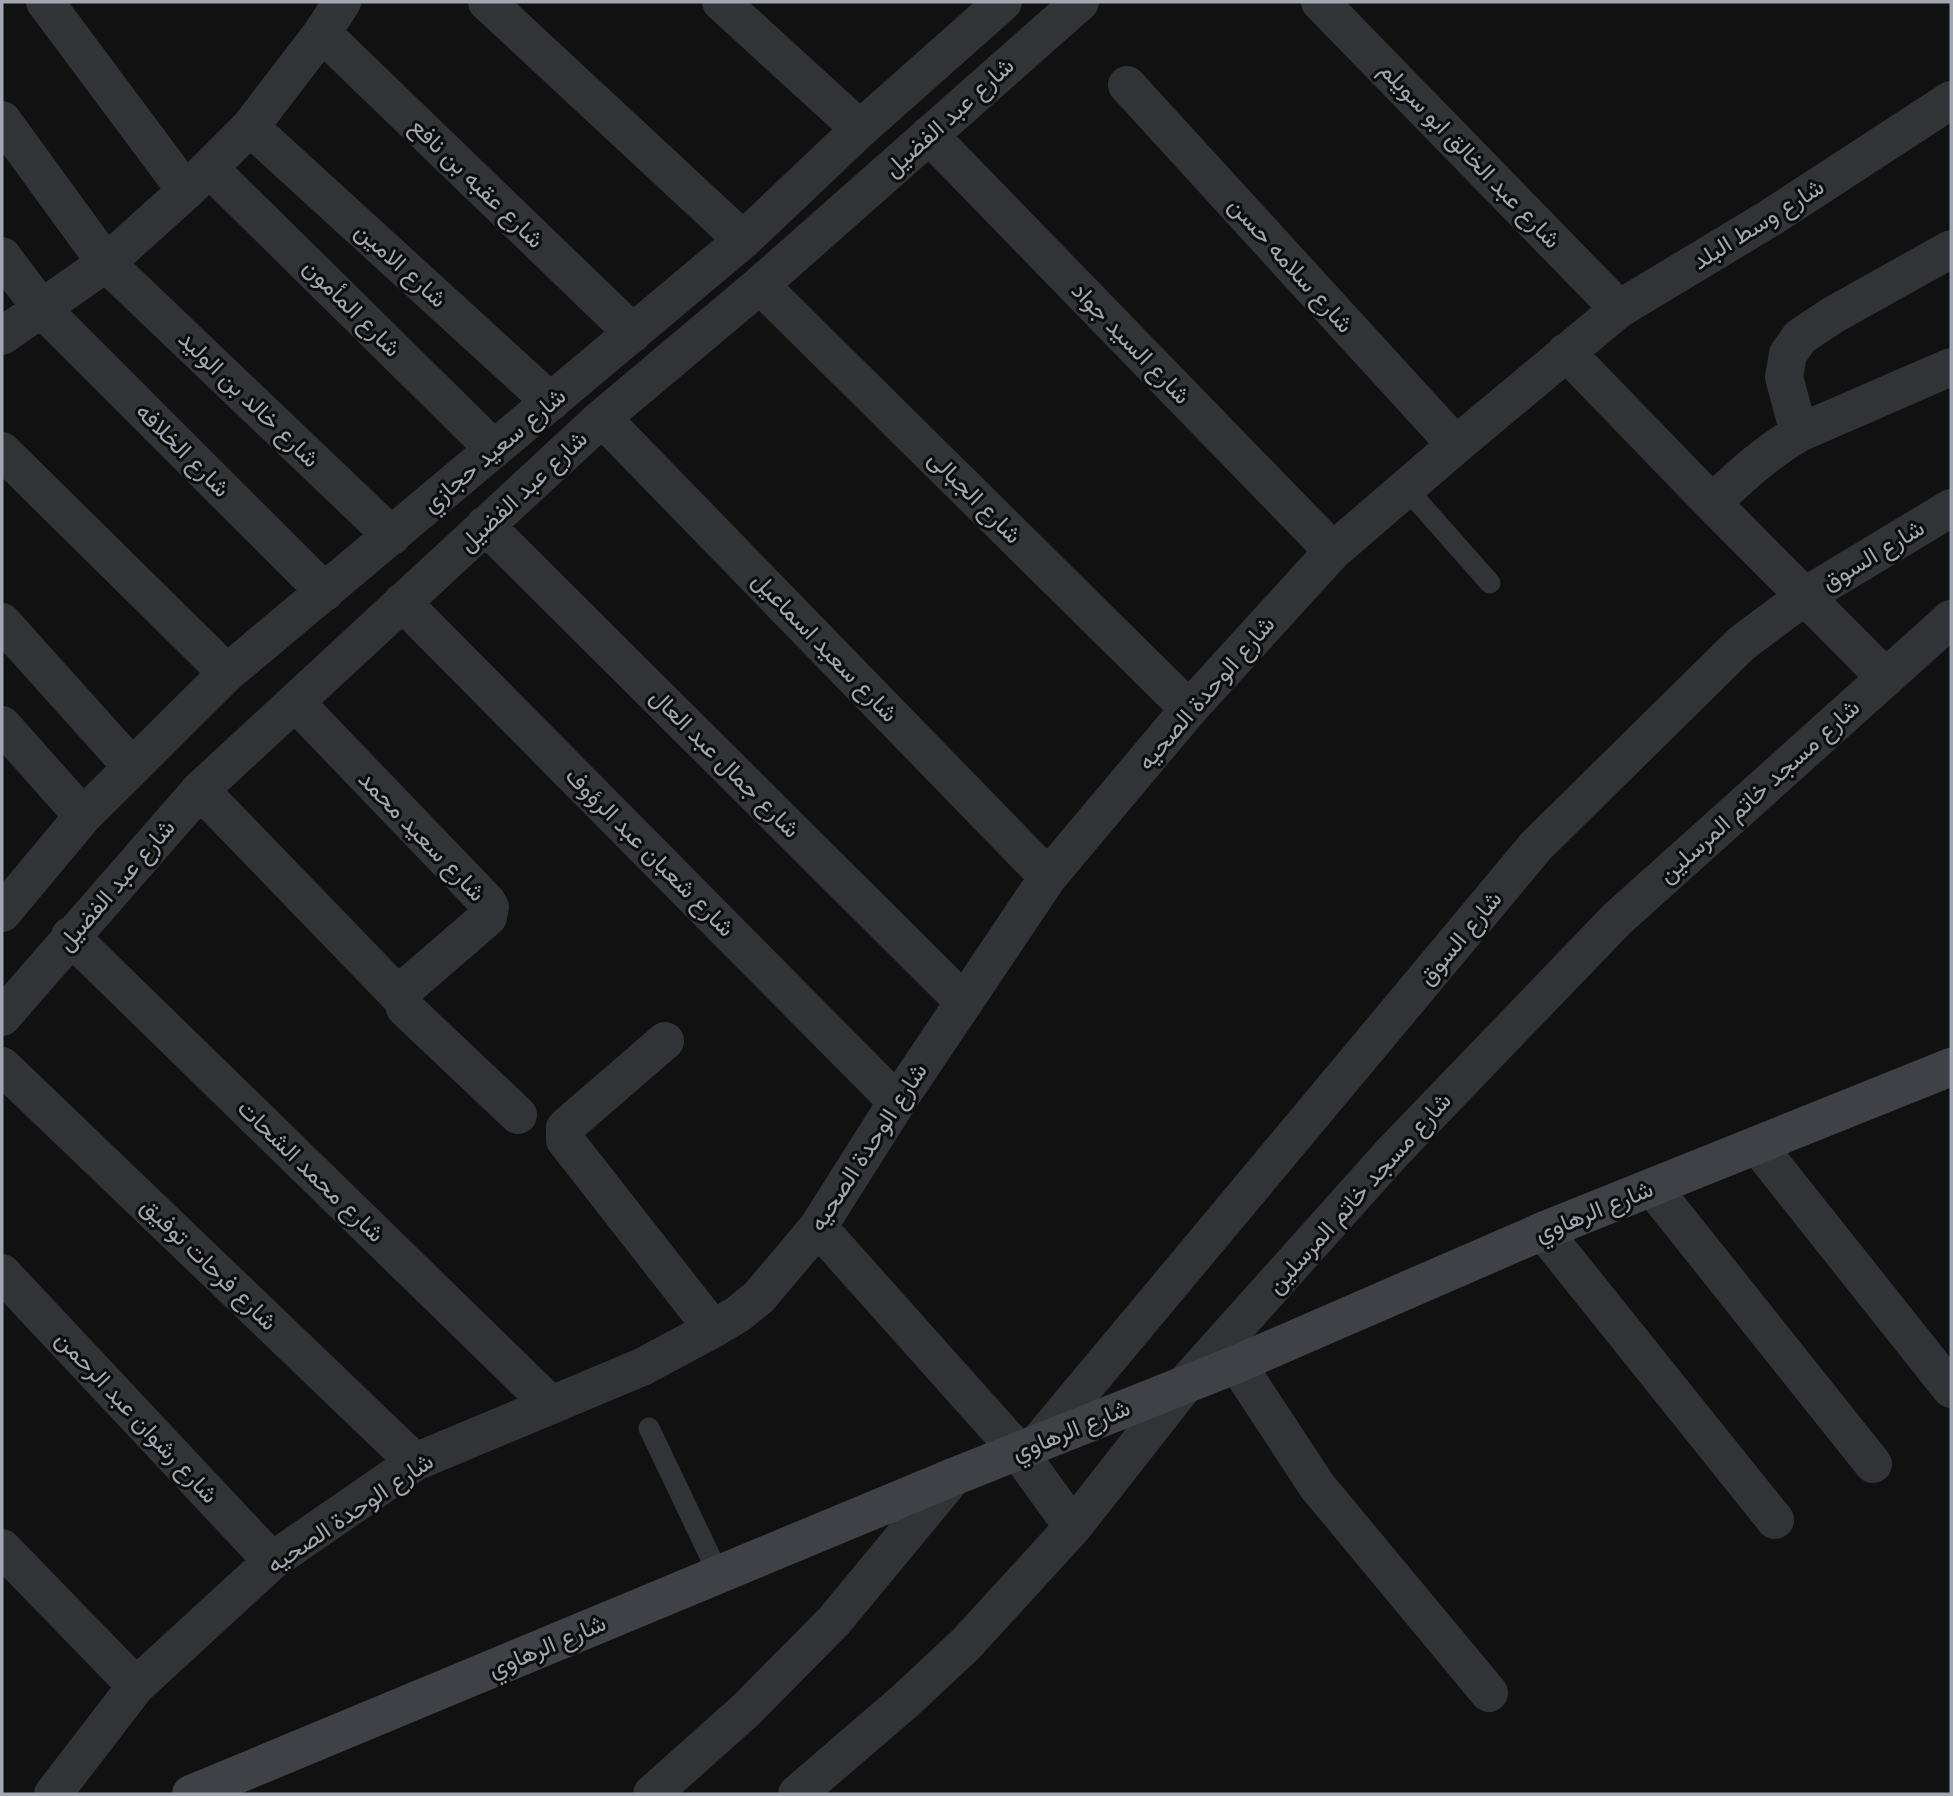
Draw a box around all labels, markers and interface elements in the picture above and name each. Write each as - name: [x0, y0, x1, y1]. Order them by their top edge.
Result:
- street label: شارع عبد الفضيل: [876, 48, 1021, 184]
- street label: شارع عبد الخالق ابو سويلم: [1372, 53, 1569, 256]
- street label: شارع عقبه بن نافع: [402, 109, 552, 256]
- street label: شارع وسط البلد: [1685, 169, 1830, 277]
- street label: شارع سلامه حسن: [1221, 189, 1362, 340]
- street label: شارع الامين: [348, 214, 455, 315]
- street label: شارع المأمون: [296, 250, 410, 364]
- street label: شارع السيد جواد: [1064, 273, 1199, 411]
- street label: شارع خالد بن الوليد: [171, 322, 328, 475]
- street label: شارع سعيد حجازي: [414, 379, 575, 522]
- street label: شارع الخلافه: [129, 394, 239, 504]
- street label: شارع عبد الفضيل: [450, 422, 594, 559]
- street label: شارع الجبالى: [921, 442, 1030, 551]
- street label: شارع السوق: [1815, 510, 1930, 598]
- street label: شارع سعيد اسماعيل: [745, 563, 907, 729]
- street label: شارع الوحدة الصحيه: [1129, 608, 1282, 777]
- street label: شارع جمال عبد العال: [643, 680, 808, 845]
- street label: شارع مسجد خاتم المرسلين: [1650, 690, 1867, 890]
- street label: شارع شعبان عبد الرؤوف: [558, 759, 743, 944]
- street label: شارع سعيد محمد: [351, 762, 494, 908]
- street label: شارع عبد الفضيل: [48, 811, 182, 958]
- street label: شارع السوق: [1409, 883, 1509, 992]
- street label: شارع الوحدة الصحيه: [800, 1056, 934, 1237]
- street label: شارع مسجد خاتم المرسلين: [1258, 1084, 1458, 1301]
- street label: شارع محمد الشحات: [231, 1091, 393, 1249]
- street label: شارع الرهاوي: [1529, 1171, 1659, 1252]
- street label: شارع فرحات توفيق: [134, 1189, 286, 1338]
- street label: شارع رشوان عبد الرحمن: [48, 1322, 227, 1510]
- street label: شارع الرهاوي: [1006, 1390, 1136, 1471]
- street label: شارع الوحدة الصحيه: [259, 1444, 440, 1581]
- street label: شارع الرهاوي: [482, 1605, 612, 1688]

